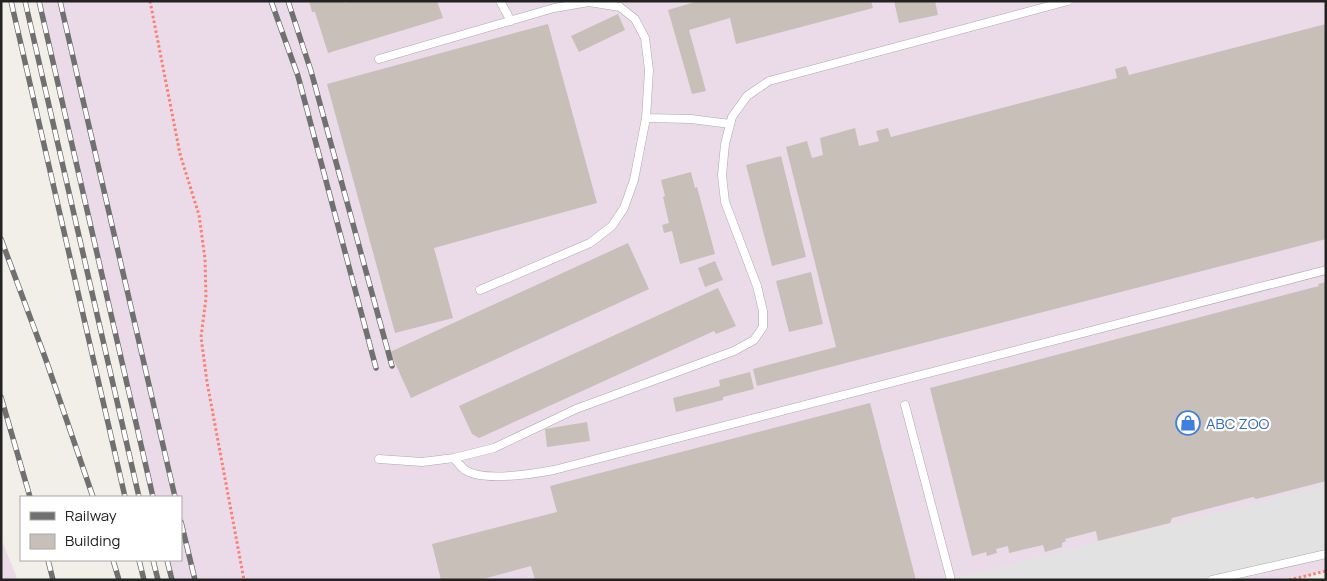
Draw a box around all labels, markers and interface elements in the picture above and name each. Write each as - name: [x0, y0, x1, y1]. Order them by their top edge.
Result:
- shop icon: ABC ZOO: [1175, 410, 1201, 436]
- place label: ABC ZOO: [1206, 413, 1269, 434]
- legend: [20, 496, 182, 561]
- text: Railway: [65, 505, 117, 526]
- text: Building: [65, 530, 120, 551]

